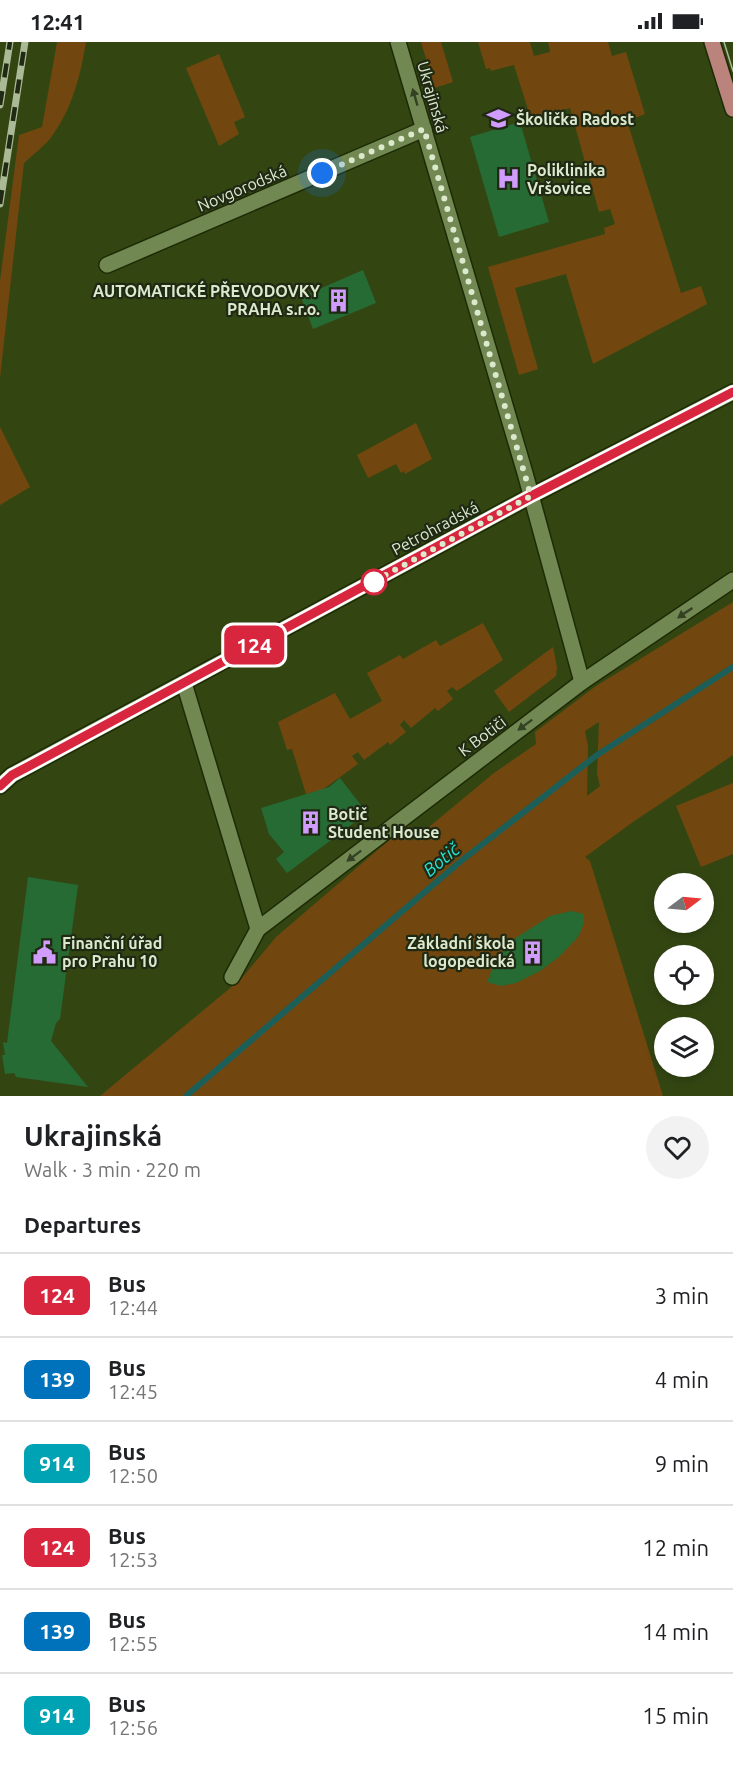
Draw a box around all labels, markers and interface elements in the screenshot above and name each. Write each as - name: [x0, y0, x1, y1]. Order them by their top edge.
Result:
- text: 12:41: [30, 9, 85, 34]
- street label: Ukrajinská: [414, 59, 452, 135]
- one-way arrow: [410, 88, 419, 106]
- school or university icon: Školička Radost: [485, 106, 511, 132]
- place label: Školička Radost: [516, 109, 634, 128]
- your location: [307, 158, 337, 188]
- street label: Novgorodská: [195, 161, 289, 215]
- place label: Poliklinika Vršovice: [527, 161, 605, 197]
- hospital icon: Poliklinika Vršovice: [496, 166, 522, 192]
- place label: AUTOMATICKÉ PŘEVODOVKY PRAHA s.r.o.: [93, 280, 321, 318]
- building icon: AUTOMATICKÉ PŘEVODOVKY PRAHA s.r.o.: [325, 287, 351, 313]
- street label: Petrohradská: [388, 498, 482, 558]
- unlabelled marker: [361, 569, 387, 595]
- one-way arrow: [677, 607, 693, 619]
- line badge: 124: [220, 626, 288, 664]
- text: 124: [236, 633, 272, 657]
- street label: K Botiči: [455, 712, 509, 760]
- one-way arrow: [518, 719, 533, 731]
- place label: Botič Student House: [328, 805, 440, 841]
- building icon: Botič Student House: [297, 810, 323, 836]
- water label: Botič: [419, 837, 464, 880]
- one-way arrow: [346, 850, 361, 862]
- north arrow: [654, 873, 714, 933]
- map controls: [654, 873, 714, 1077]
- place label: Finanční úřad pro Prahu 10: [62, 934, 162, 970]
- place label: Základní škola logopedická: [407, 934, 515, 970]
- public building icon: Finanční úřad pro Prahu 10: [31, 939, 57, 965]
- building icon: Základní škola logopedická: [520, 939, 546, 965]
- button: locate: [654, 945, 714, 1005]
- button: layers: [654, 1017, 714, 1077]
- button: heart: [646, 1116, 709, 1179]
- text: Ukrajinská: [24, 1120, 162, 1151]
- text: Walk · 3 min · 220 m: [24, 1158, 201, 1181]
- text: Departures: [24, 1212, 141, 1237]
- text: Bus: [108, 1271, 146, 1296]
- text: 124: [39, 1283, 75, 1307]
- text: 3 min: [655, 1283, 709, 1308]
- text: 12:44: [108, 1296, 158, 1319]
- text: Bus: [108, 1355, 146, 1380]
- text: 139: [39, 1367, 75, 1391]
- text: 4 min: [655, 1367, 709, 1392]
- text: 12:45: [108, 1380, 158, 1403]
- text: Bus: [108, 1439, 146, 1464]
- text: 914: [39, 1451, 75, 1475]
- text: 9 min: [655, 1451, 709, 1476]
- text: 12:50: [108, 1464, 158, 1487]
- text: Bus: [108, 1523, 146, 1548]
- text: 124: [39, 1535, 75, 1559]
- text: 12 min: [642, 1535, 709, 1560]
- text: 12:53: [108, 1548, 158, 1571]
- text: Bus: [108, 1607, 146, 1632]
- text: 139: [39, 1619, 75, 1643]
- text: 14 min: [642, 1619, 709, 1644]
- text: 12:55: [108, 1632, 158, 1655]
- text: Bus: [108, 1691, 146, 1716]
- text: 914: [39, 1703, 75, 1727]
- text: 15 min: [642, 1703, 709, 1728]
- text: 12:56: [108, 1716, 158, 1739]

